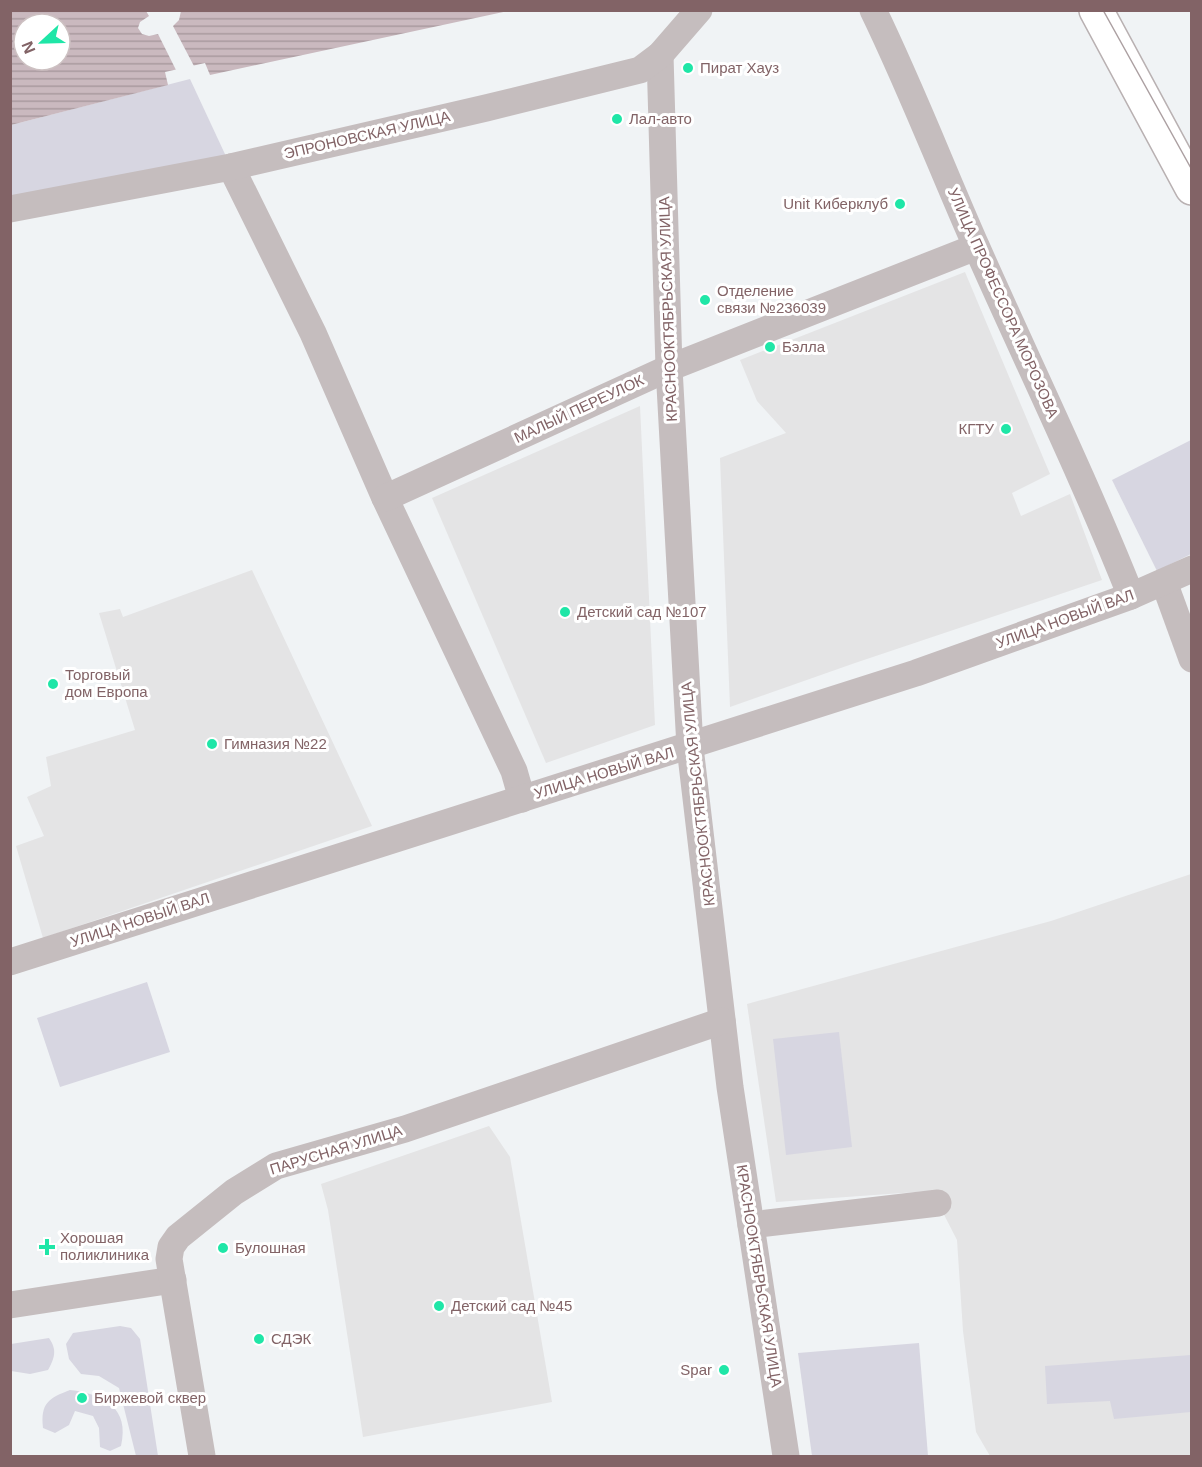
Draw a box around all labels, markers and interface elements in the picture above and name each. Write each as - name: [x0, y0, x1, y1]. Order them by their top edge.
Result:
- north arrow: [12, 12, 72, 72]
- text: N: [19, 39, 39, 56]
- place label: Пират Хауз: [700, 59, 779, 76]
- marker: Пират Хауз: [681, 61, 695, 75]
- street label: ЭПРОНОВСКАЯ УЛИЦА: [282, 107, 452, 162]
- place label: Лал-авто: [629, 110, 692, 127]
- marker: Лал-авто: [610, 112, 624, 126]
- street label: УЛИЦА ПРОФЕССОРА МОРОЗОВА: [945, 185, 1062, 421]
- place label: Unit Киберклуб: [783, 195, 888, 212]
- street label: КРАСНООКТЯБРЬСКАЯ УЛИЦА: [655, 196, 680, 422]
- marker: Unit Киберклуб: [893, 197, 907, 211]
- place label: Отделение связи №236039: [717, 282, 826, 316]
- marker: Отделение связи №236039: [698, 293, 712, 307]
- place label: Бэлла: [782, 338, 826, 355]
- marker: Бэлла: [763, 340, 777, 354]
- street label: МАЛЫЙ ПЕРЕУЛОК: [511, 371, 646, 446]
- place label: КГТУ: [958, 420, 994, 437]
- marker: КГТУ: [999, 422, 1013, 436]
- street label: УЛИЦА НОВЫЙ ВАЛ: [994, 586, 1136, 651]
- place label: Детский сад №107: [577, 603, 707, 620]
- marker: Детский сад №107: [558, 605, 572, 619]
- place label: Торговый дом Европа: [65, 666, 148, 700]
- marker: Торговый дом Европа: [46, 677, 60, 691]
- street label: КРАСНООКТЯБРЬСКАЯ УЛИЦА: [677, 681, 718, 907]
- place label: Гимназия №22: [224, 735, 327, 752]
- marker: Гимназия №22: [205, 737, 219, 751]
- street label: УЛИЦА НОВЫЙ ВАЛ: [532, 743, 676, 802]
- street label: УЛИЦА НОВЫЙ ВАЛ: [68, 889, 212, 950]
- street label: ПАРУСНАЯ УЛИЦА: [268, 1121, 404, 1178]
- street label: КРАСНООКТЯБРЬСКАЯ УЛИЦА: [733, 1163, 786, 1389]
- place label: Хорошая поликлиника: [60, 1229, 150, 1263]
- marker: Хорошая поликлиника: [38, 1238, 56, 1256]
- place label: Булошная: [235, 1239, 306, 1256]
- marker: Булошная: [216, 1241, 230, 1255]
- place label: Детский сад №45: [451, 1297, 572, 1314]
- marker: Детский сад №45: [432, 1299, 446, 1313]
- place label: СДЭК: [271, 1330, 311, 1347]
- marker: СДЭК: [252, 1332, 266, 1346]
- place label: Spar: [680, 1361, 712, 1378]
- marker: Spar: [717, 1363, 731, 1377]
- place label: Биржевой сквер: [94, 1389, 206, 1406]
- marker: Биржевой сквер: [75, 1391, 89, 1405]

